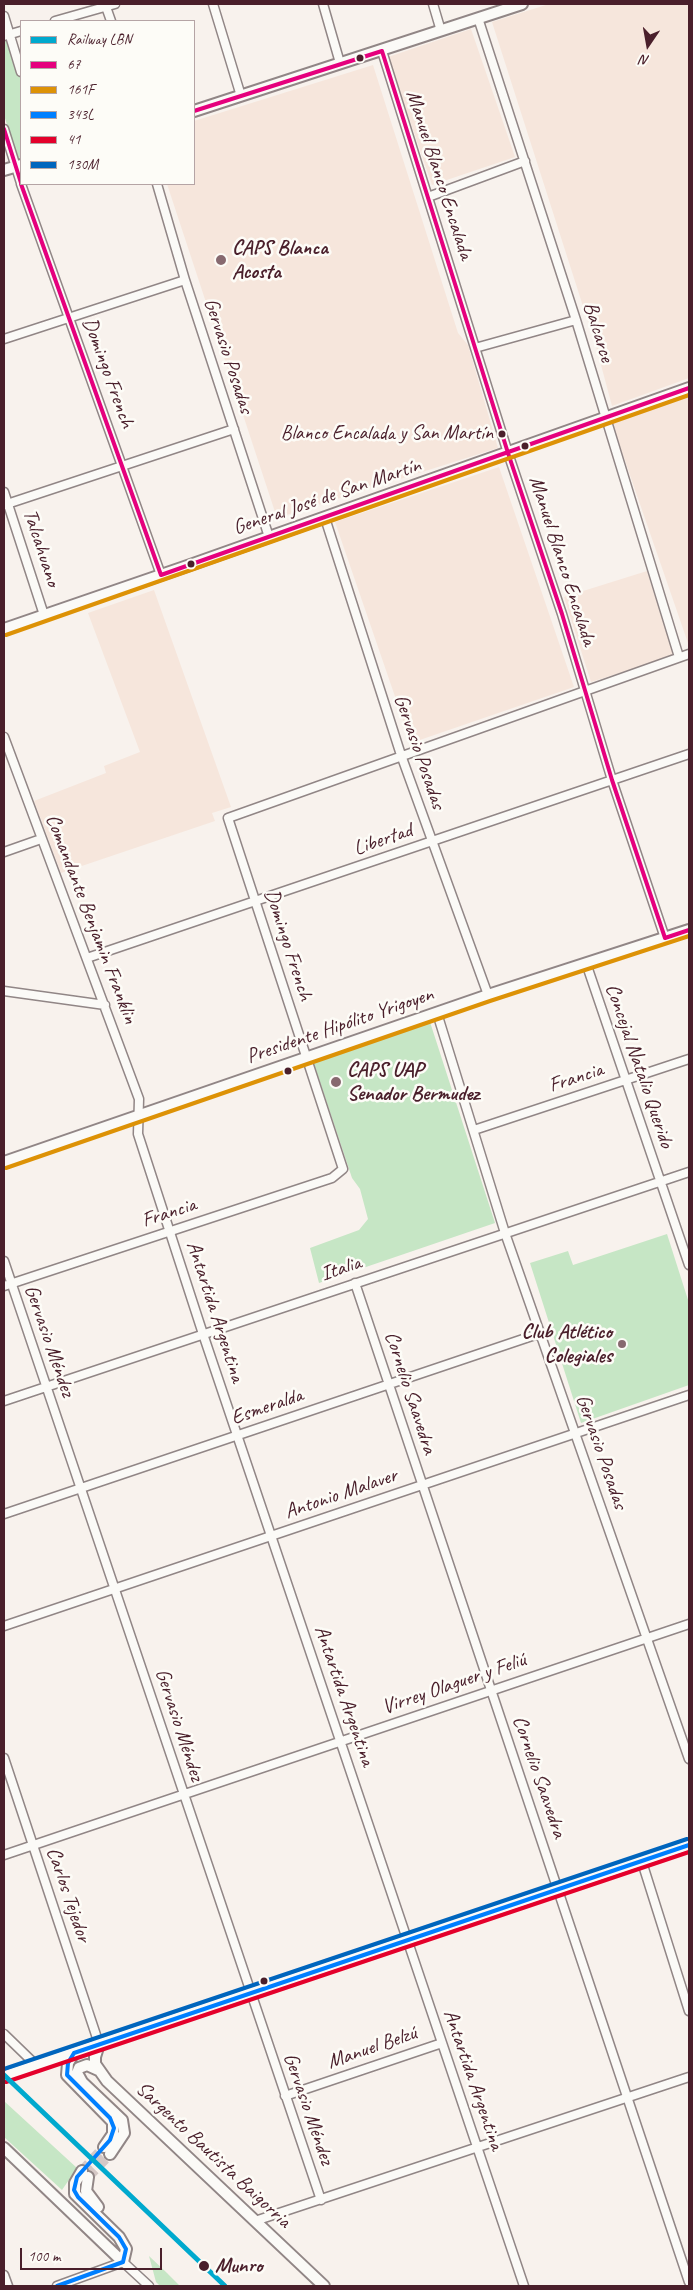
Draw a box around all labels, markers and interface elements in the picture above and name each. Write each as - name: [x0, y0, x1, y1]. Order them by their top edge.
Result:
- legend: [20, 20, 195, 185]
- north arrow: [623, 20, 673, 70]
- text: Railway LBN: [67, 30, 132, 49]
- text: N: [639, 51, 651, 69]
- unlabelled marker: [355, 53, 365, 63]
- text: 67: [67, 55, 81, 74]
- text: 161F: [67, 80, 94, 99]
- street label: Manuel Blanco Encalada: [400, 87, 478, 263]
- text: 343L: [67, 105, 94, 124]
- text: 41: [67, 130, 81, 149]
- text: 130M: [67, 155, 98, 174]
- place label: CAPS Blanca Acosta: [232, 235, 328, 285]
- marker: CAPS Blanca Acosta: [214, 253, 228, 267]
- street label: Gervasio Posadas: [198, 295, 258, 417]
- street label: Balcarce: [577, 299, 619, 365]
- street label: Domingo French: [76, 314, 140, 432]
- place label: Blanco Encalada y San Martín: [281, 422, 493, 446]
- marker: Blanco Encalada y San Martín: [497, 429, 507, 439]
- unlabelled marker: [520, 441, 530, 451]
- street label: General José de San Martín: [230, 453, 424, 541]
- street label: Manuel Blanco Encalada: [523, 473, 601, 649]
- street label: Talcahuano: [17, 506, 65, 590]
- unlabelled marker: [186, 559, 196, 569]
- street label: Gervasio Posadas: [388, 691, 450, 813]
- street label: Comandante Benjamin Franklin: [39, 811, 143, 1027]
- street label: Libertad: [350, 818, 416, 862]
- street label: Domingo French: [258, 886, 318, 1004]
- street label: Concejal Natalio Querido: [599, 981, 679, 1151]
- street label: Presidente Hipólito Yrigoyen: [243, 982, 437, 1070]
- place label: CAPS UAP Senador Bermudez: [347, 1057, 479, 1107]
- street label: Francia: [546, 1057, 606, 1099]
- unlabelled marker: [283, 1066, 293, 1076]
- marker: CAPS UAP Senador Bermudez: [329, 1075, 343, 1089]
- street label: Francia: [139, 1192, 199, 1234]
- street label: Antartida Argentina: [180, 1238, 250, 1386]
- street label: Italia: [318, 1251, 364, 1287]
- street label: Gervasio Méndez: [18, 1282, 80, 1400]
- place label: Club Atlético Colegiales: [521, 1319, 612, 1369]
- street label: Cornelio Saavedra: [378, 1328, 442, 1458]
- marker: Club Atlético Colegiales: [616, 1338, 628, 1350]
- street label: Esmeralda: [228, 1383, 306, 1431]
- street label: Gervasio Posadas: [570, 1391, 632, 1513]
- street label: Antonio Malaver: [281, 1463, 401, 1525]
- street label: Antartida Argentina: [308, 1622, 380, 1770]
- street label: Virrey Olaguer y Feliú: [379, 1648, 529, 1720]
- street label: Gervasio Méndez: [149, 1666, 209, 1784]
- street label: Cornelio Saavedra: [506, 1713, 572, 1841]
- street label: Carlos Tejedor: [40, 1844, 96, 1946]
- unlabelled marker: [259, 1976, 269, 1986]
- street label: Antartida Argentina: [437, 2006, 509, 2154]
- street label: Manuel Belzú: [324, 2021, 420, 2075]
- street label: Gervasio Méndez: [277, 2050, 339, 2168]
- street label: Sargento Bautista Baigorria: [130, 2076, 296, 2234]
- scale bar: [22, 2238, 165, 2270]
- text: 100 m: [28, 2247, 60, 2266]
- place label: Munro: [215, 2253, 263, 2279]
- marker: Munro: [197, 2259, 211, 2273]

